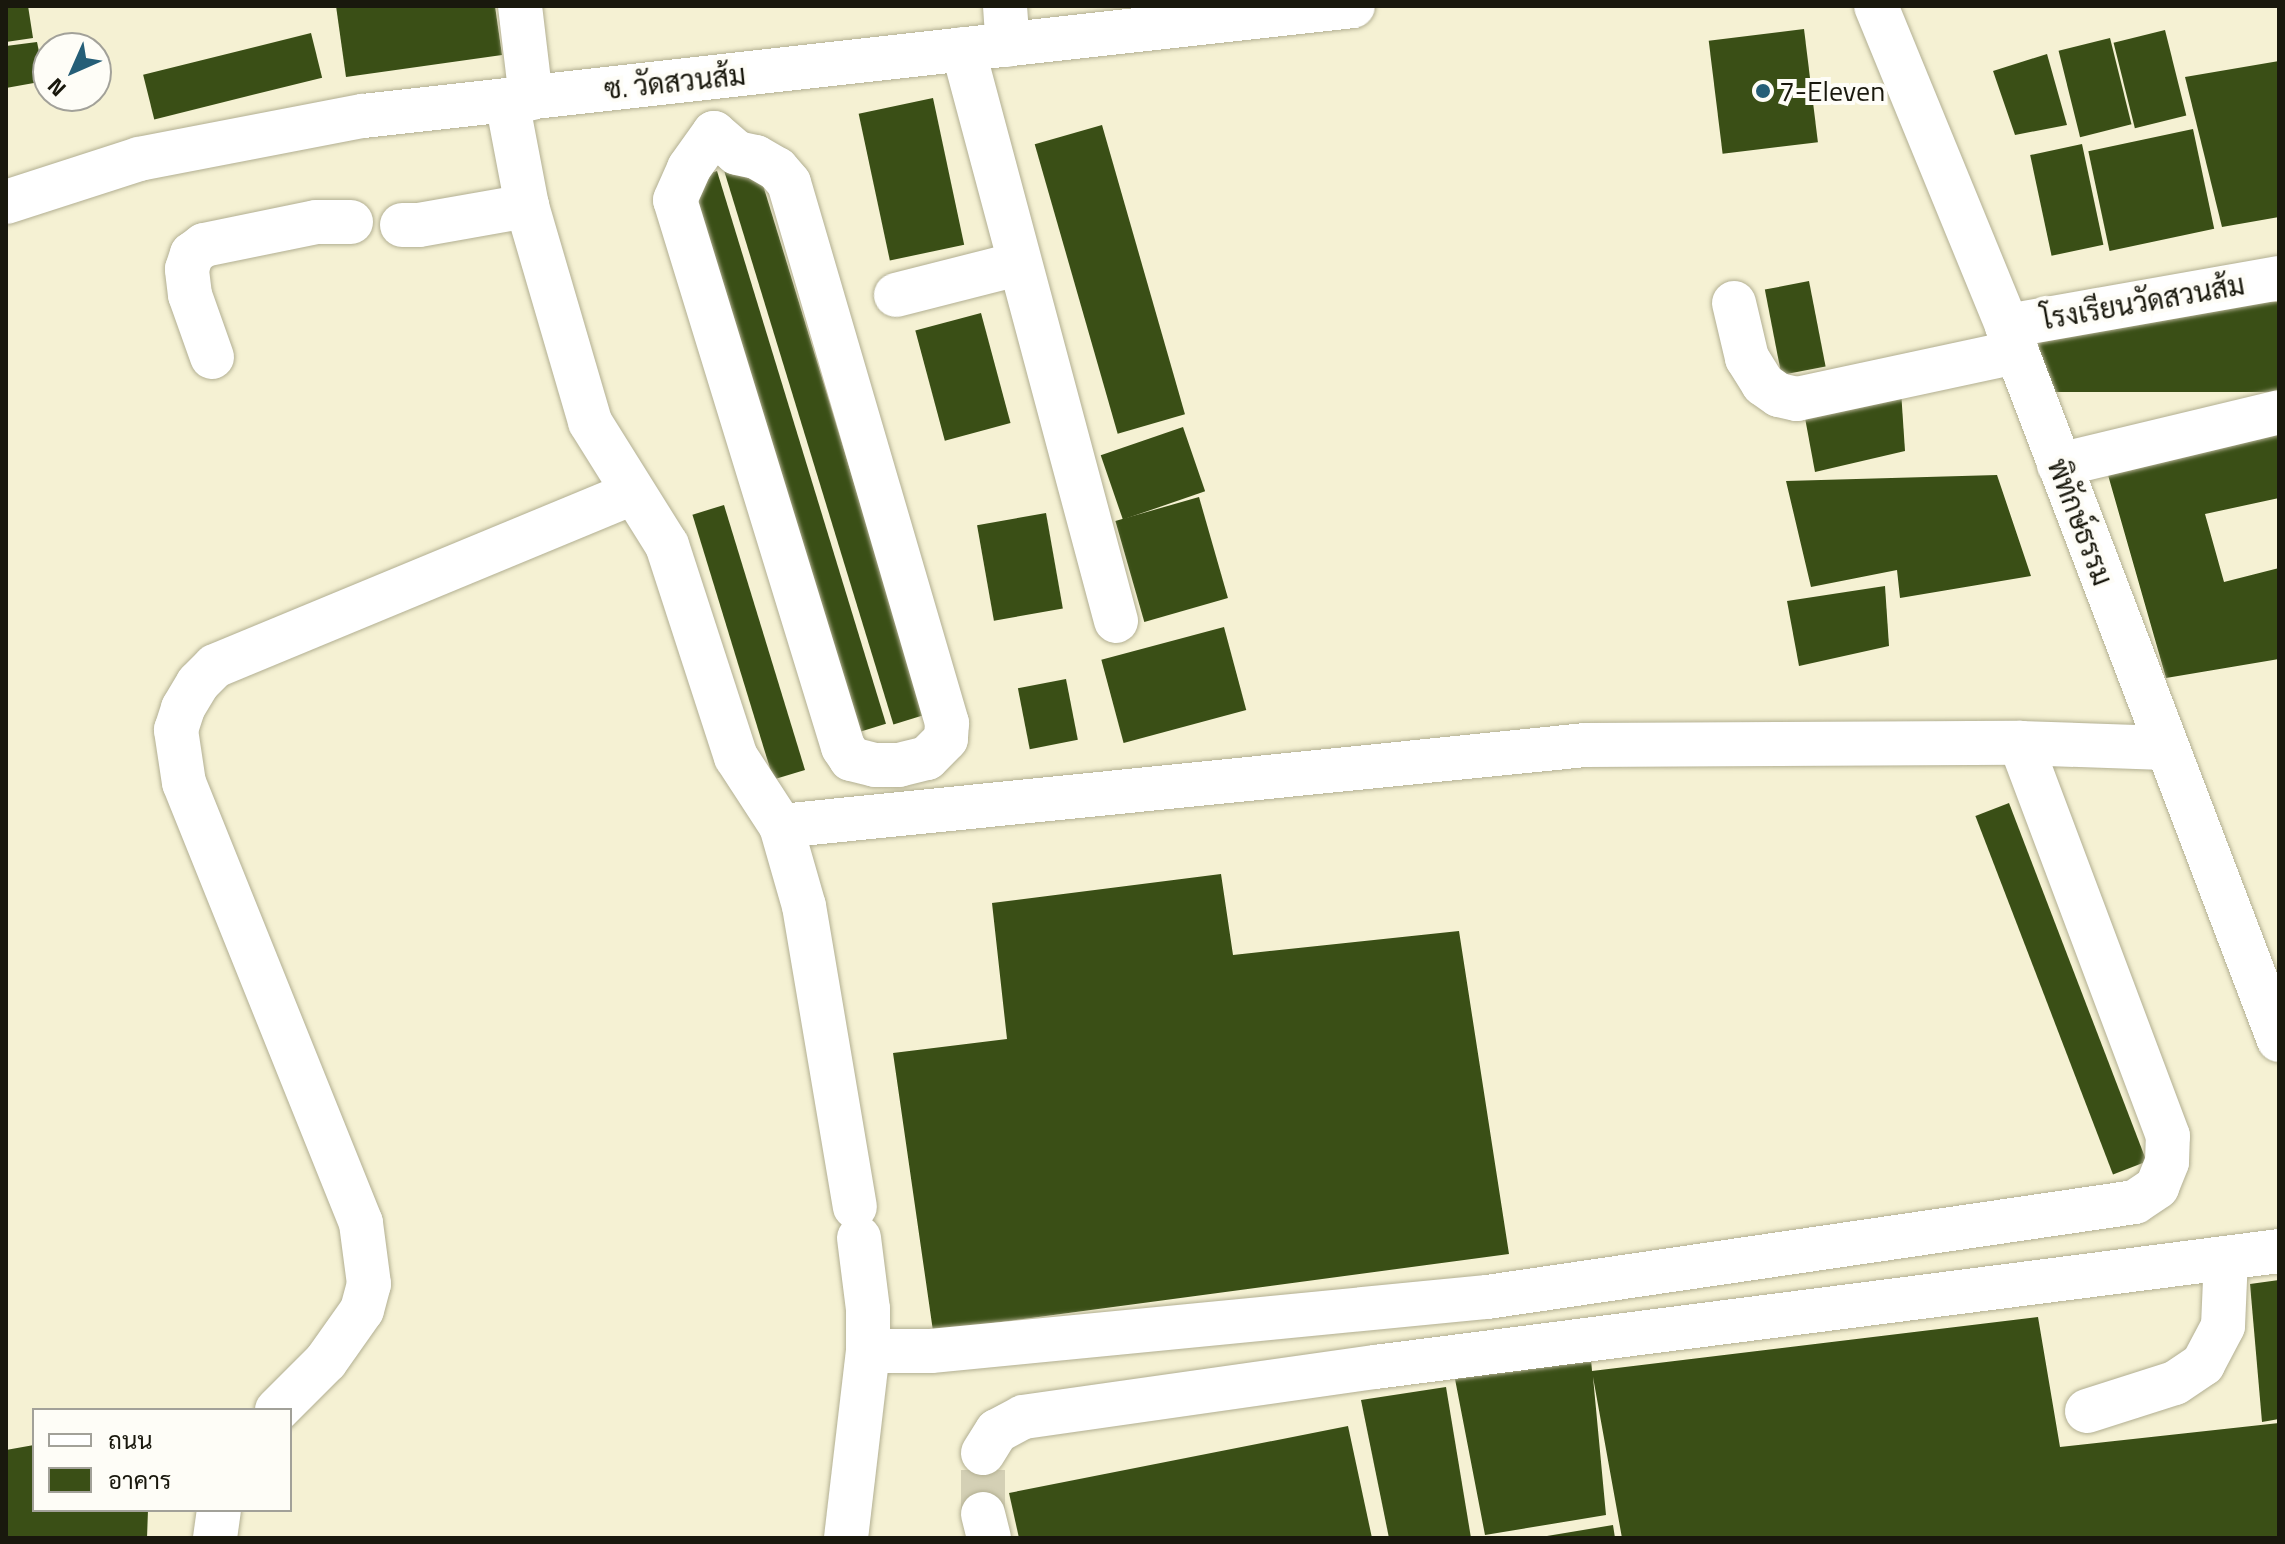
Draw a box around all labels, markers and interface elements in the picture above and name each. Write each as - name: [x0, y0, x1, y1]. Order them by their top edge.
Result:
- north arrow: [32, 32, 112, 112]
- street label: ซ. วัดสวนส้ม: [603, 58, 747, 106]
- text: N: [39, 70, 74, 105]
- place label: 7-Eleven: [1779, 74, 1885, 108]
- marker: 7-Eleven: [1754, 82, 1772, 100]
- street label: โรงเรียนวัดสวนส้ม: [2039, 268, 2247, 336]
- street label: พิทักษ์ธรรม: [2040, 454, 2120, 590]
- legend: [32, 1408, 292, 1512]
- text: ถนน: [108, 1422, 153, 1458]
- text: อาคาร: [108, 1462, 171, 1498]

